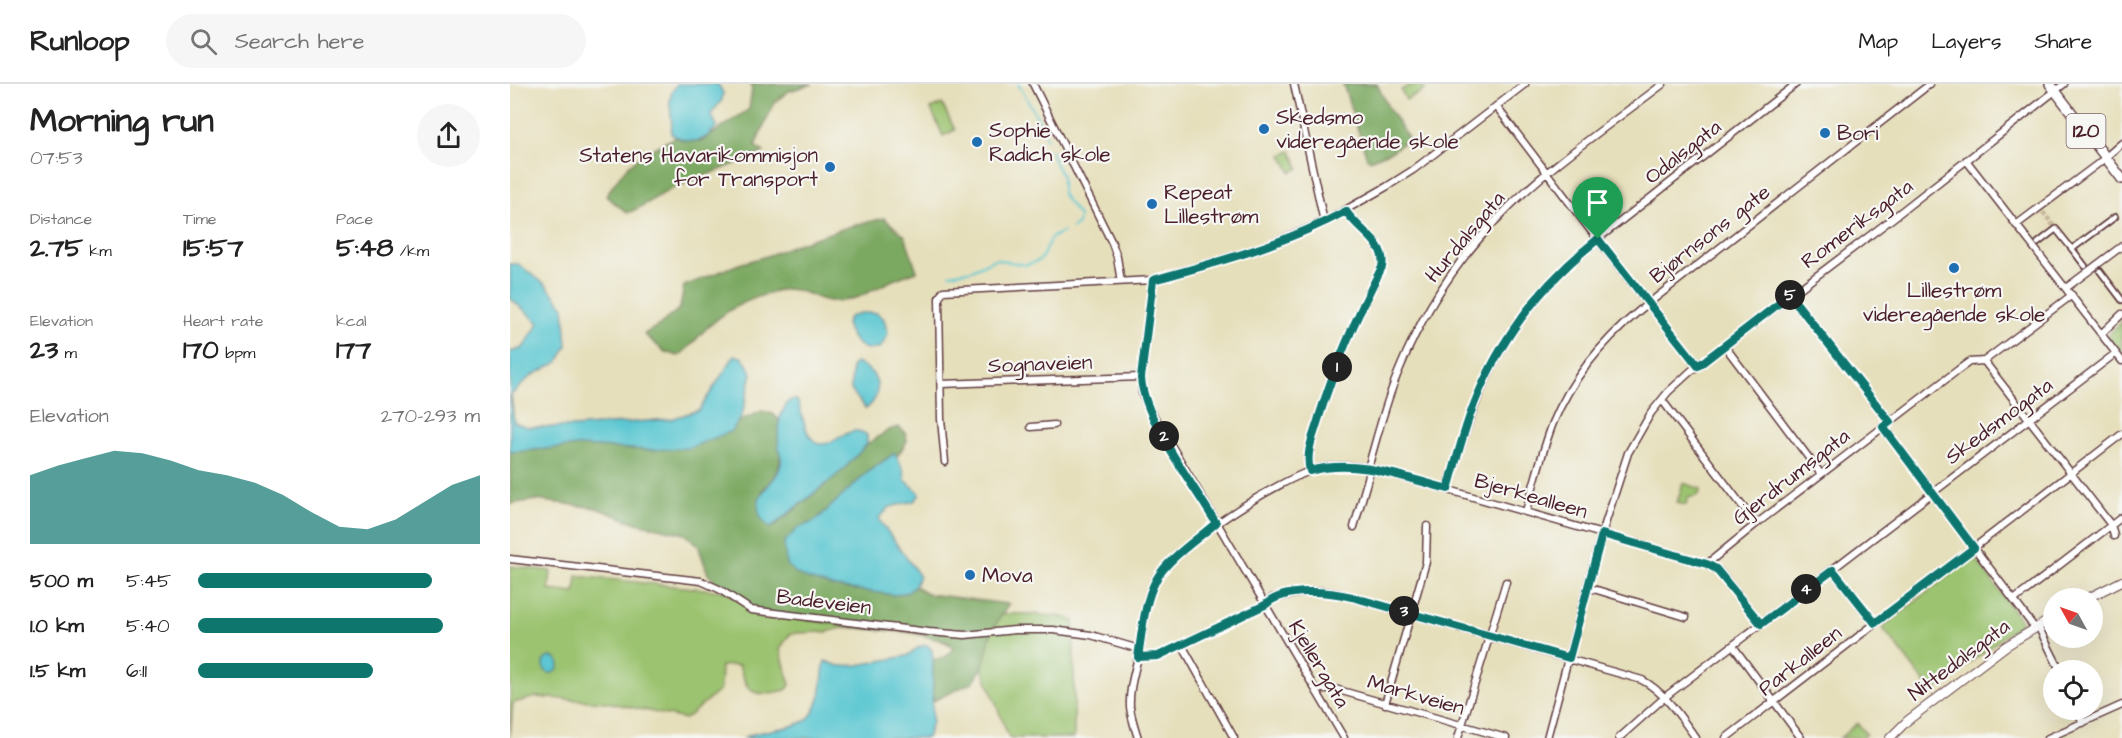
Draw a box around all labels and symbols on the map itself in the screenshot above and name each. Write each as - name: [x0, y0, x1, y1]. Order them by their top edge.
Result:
- place label: Skedsmo videregående skole: [1276, 103, 1459, 158]
- street label: Odalsgata: [1639, 113, 1729, 193]
- road number: 120: [2066, 114, 2106, 148]
- place label: Sophie Radich skole: [989, 116, 1111, 169]
- place label: Bori: [1837, 119, 1879, 148]
- marker: Skedsmo videregående skole: [1257, 122, 1271, 136]
- marker: Bori: [1818, 126, 1832, 140]
- marker: Sophie Radich skole: [970, 135, 984, 149]
- place label: Statens Havarikommisjon for Transport: [579, 141, 818, 195]
- marker: Statens Havarikommisjon for Transport: [823, 160, 837, 174]
- street label: Romeriksgata: [1795, 172, 1920, 277]
- pin: [1572, 177, 1623, 239]
- place label: Repeat Lillestrøm: [1164, 178, 1259, 231]
- street label: Bjørnsons gate: [1644, 178, 1778, 292]
- street label: Hurdalsgata: [1418, 185, 1513, 290]
- marker: Repeat Lillestrøm: [1145, 197, 1159, 211]
- marker: Lillestrøm videregående skole: [1947, 261, 1961, 275]
- place label: Lillestrøm videregående skole: [1863, 276, 2045, 331]
- pin: 5: [1775, 280, 1805, 310]
- street label: Sognaveien: [987, 348, 1093, 382]
- pin: 1: [1322, 352, 1352, 382]
- street label: Skedsmogata: [1939, 371, 2060, 473]
- pin: 2: [1149, 421, 1179, 451]
- street label: Gjerdrumsgata: [1726, 422, 1857, 534]
- street label: Bjerkealleen: [1471, 466, 1591, 526]
- place label: Mova: [982, 561, 1033, 590]
- marker: Mova: [963, 568, 977, 582]
- pin: 4: [1791, 574, 1821, 604]
- street label: Badeveien: [775, 582, 873, 622]
- north arrow: [2043, 588, 2103, 648]
- pin: 3: [1389, 596, 1419, 626]
- street label: Nittedalsgata: [1902, 612, 2017, 709]
- street label: Kjellergata: [1280, 615, 1357, 715]
- street label: Parkalleen: [1752, 619, 1848, 703]
- street label: Markveien: [1364, 667, 1468, 723]

